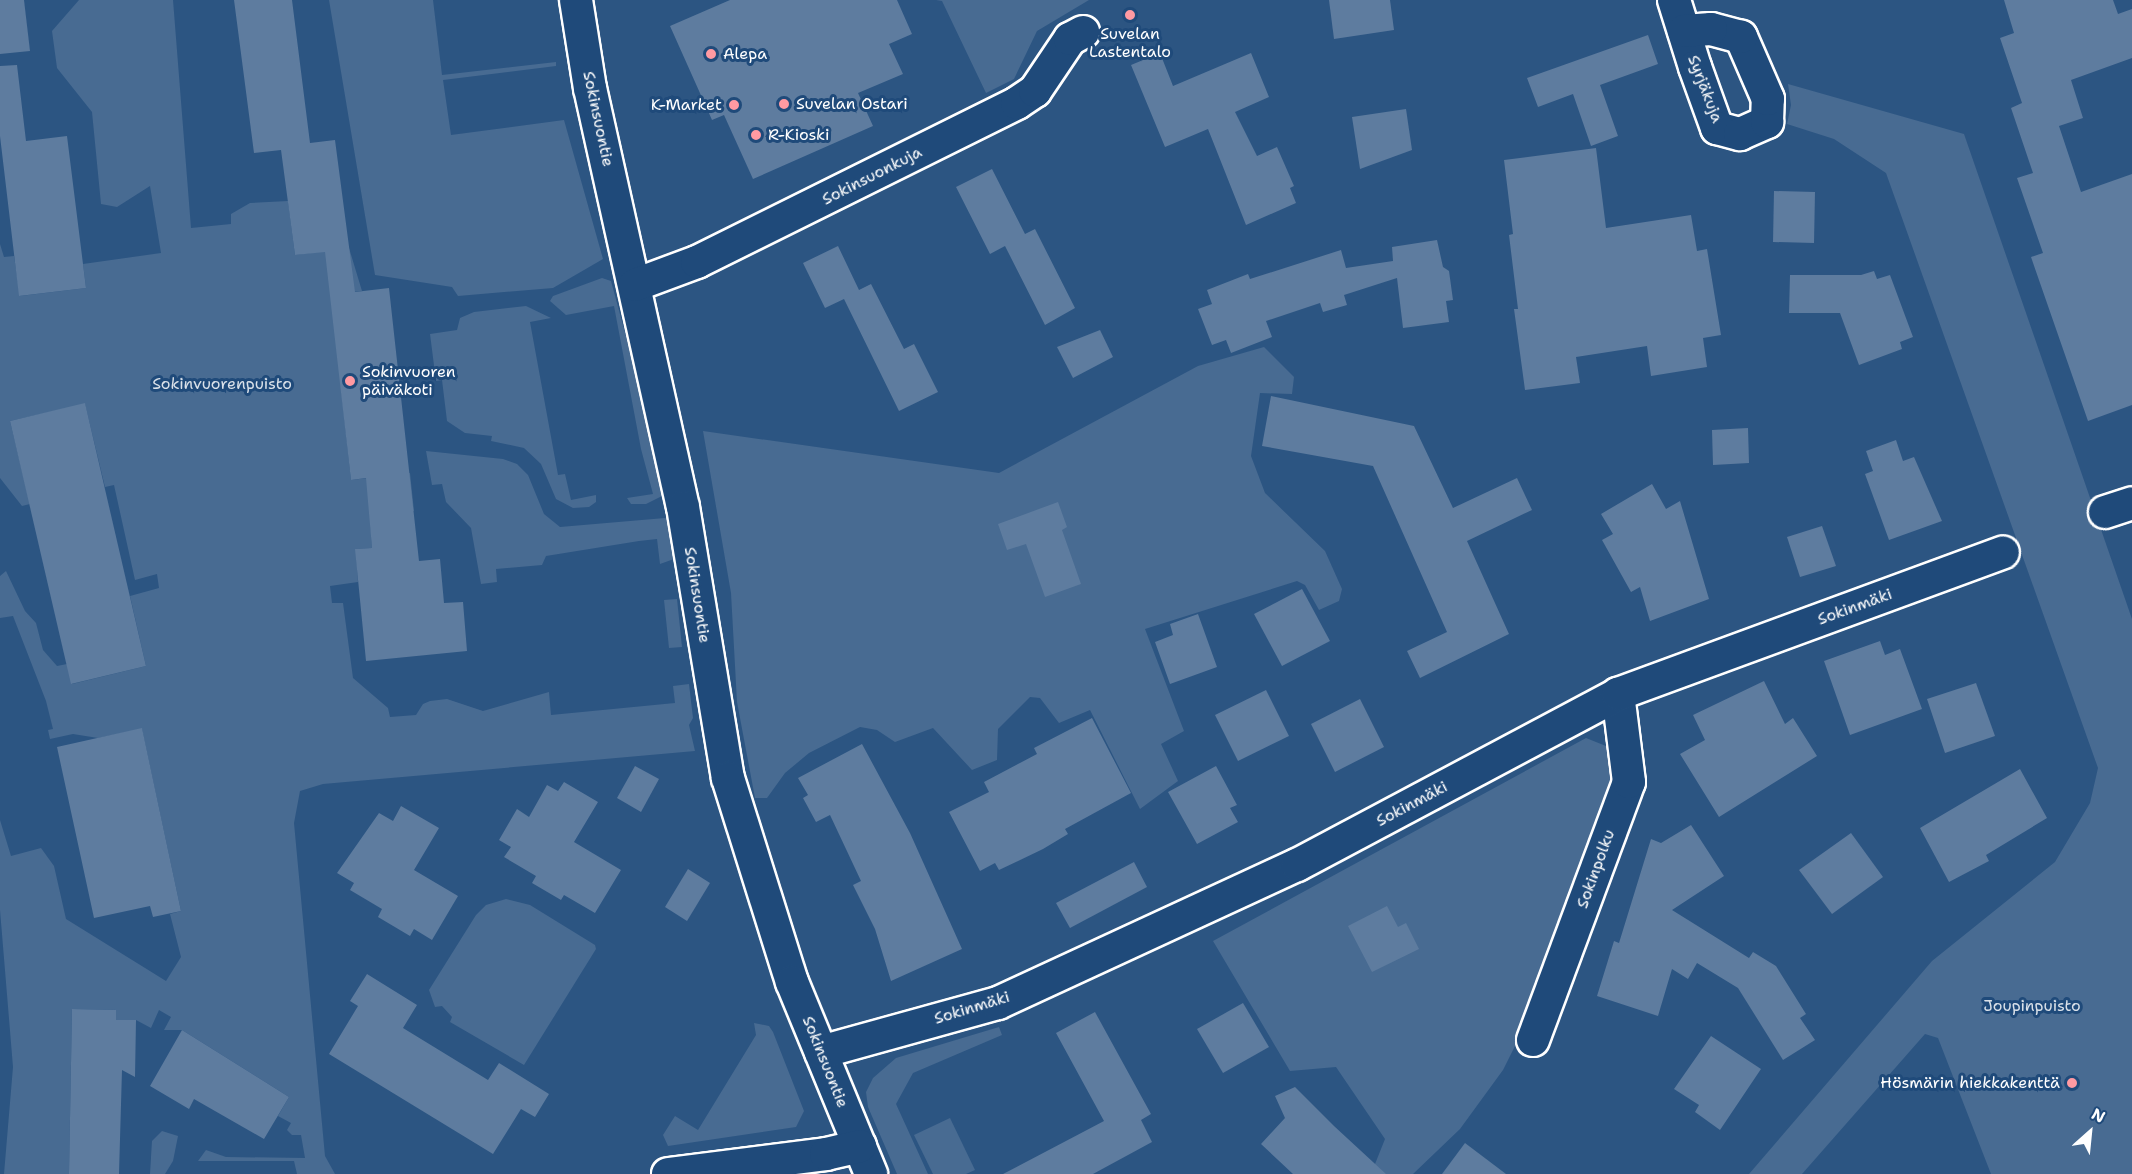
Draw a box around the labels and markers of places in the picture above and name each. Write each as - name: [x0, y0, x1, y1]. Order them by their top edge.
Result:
- marker: Suvelan Lastentalo: [1123, 8, 1137, 22]
- place label: Suvelan Lastentalo: [1089, 24, 1171, 62]
- place label: Alepa: [723, 44, 767, 64]
- marker: Alepa: [704, 47, 718, 61]
- place label: Suvelan Ostari: [796, 94, 908, 114]
- place label: K-Market: [651, 95, 722, 115]
- marker: Suvelan Ostari: [777, 97, 791, 111]
- marker: K-Market: [727, 98, 741, 112]
- place label: R-Kioski: [768, 125, 829, 145]
- marker: R-Kioski: [749, 128, 763, 142]
- place label: Sokinvuoren päiväkoti: [362, 362, 456, 400]
- marker: Sokinvuoren päiväkoti: [343, 374, 357, 388]
- place label: Hösmärin hiekkakenttä: [1880, 1073, 2060, 1093]
- marker: Hösmärin hiekkakenttä: [2065, 1076, 2079, 1090]

